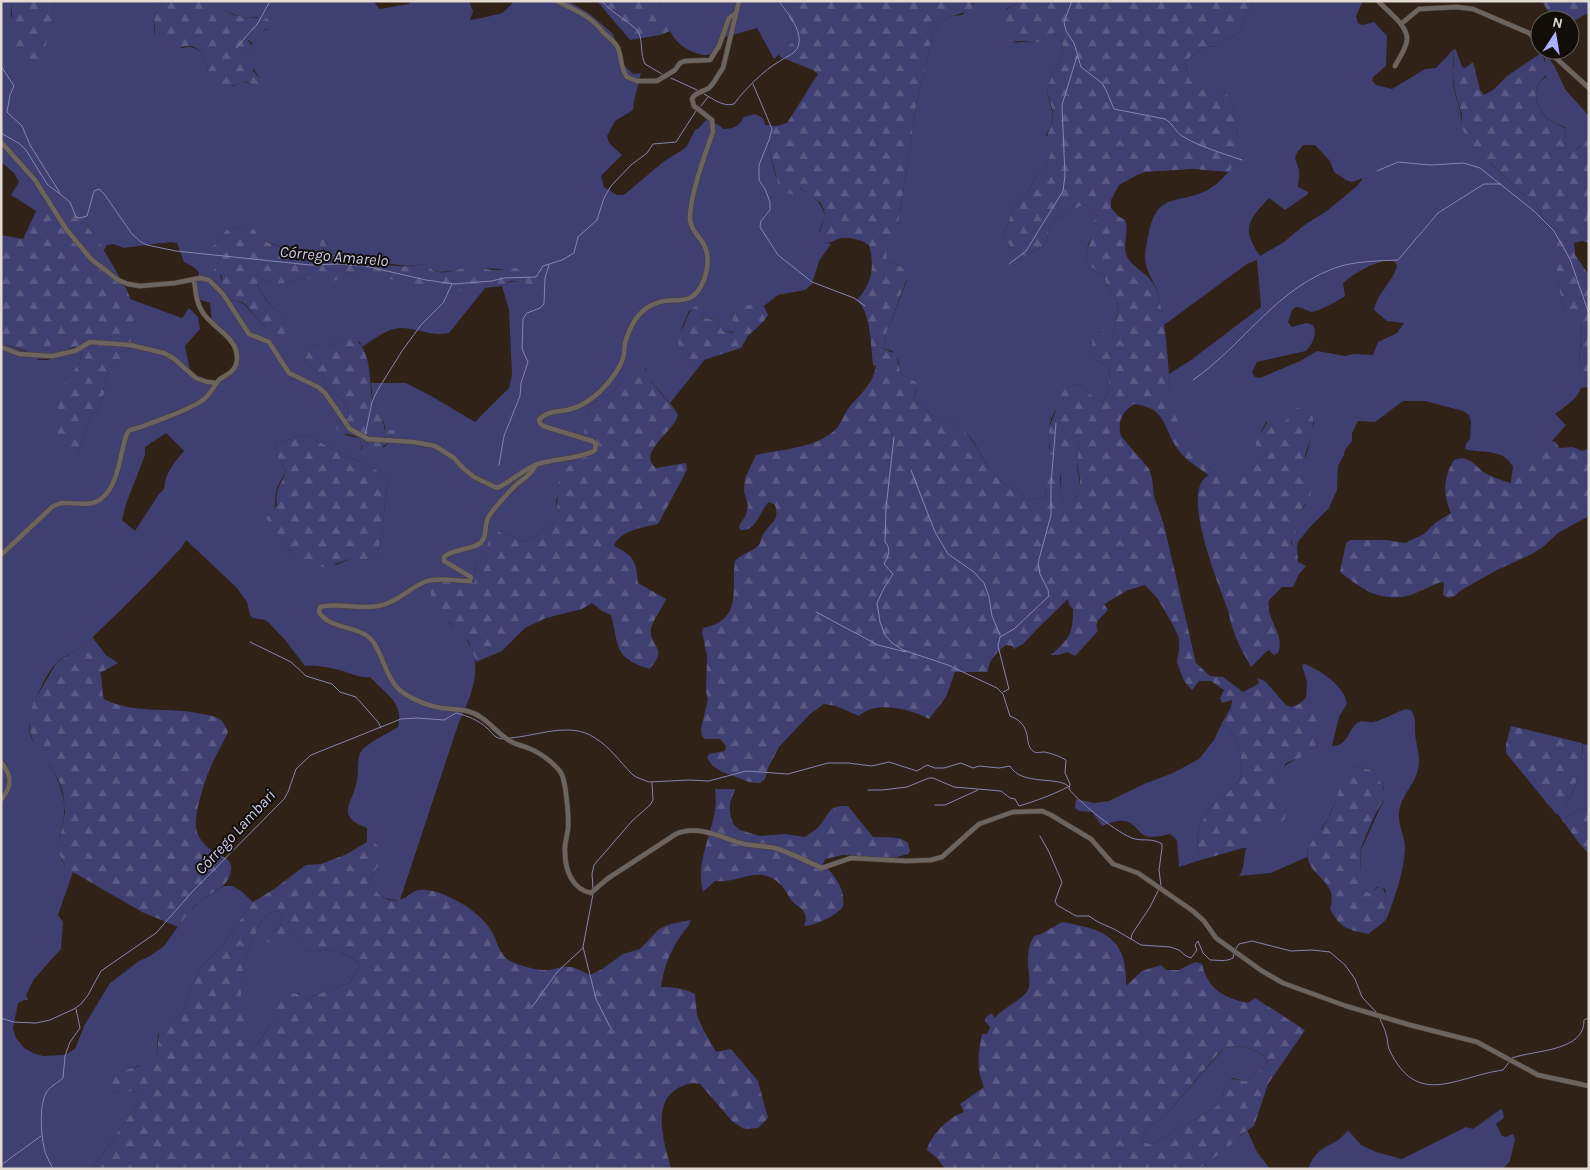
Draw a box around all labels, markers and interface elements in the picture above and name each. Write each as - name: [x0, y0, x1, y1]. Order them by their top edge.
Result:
- north arrow: [1530, 10, 1580, 60]
- text: N: [1551, 13, 1564, 32]
- water label: Córrego Amarelo: [279, 242, 389, 270]
- water label: Córrego Lambari: [191, 786, 279, 878]

